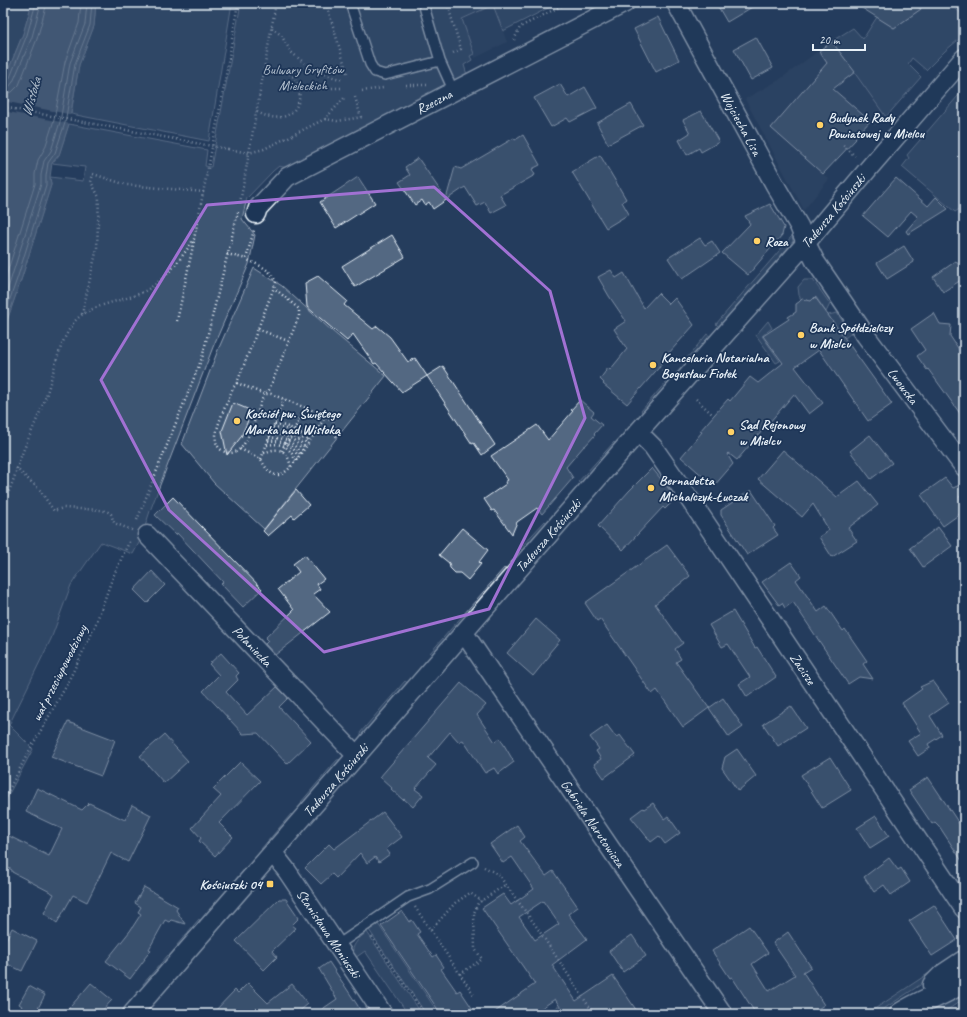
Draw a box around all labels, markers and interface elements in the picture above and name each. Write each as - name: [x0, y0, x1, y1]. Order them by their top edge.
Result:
- scale bar: [813, 26, 865, 52]
- text: 20 m: [819, 32, 841, 48]
- park label: Bulwary Gryfitów Mieleckich: [263, 61, 345, 94]
- water label: Wisłoka: [17, 74, 47, 119]
- street label: Rzeczna: [413, 85, 456, 118]
- street label: Wojciecha Lisa: [717, 89, 766, 160]
- place label: Budynek Rady Powiatowej w Mielcu: [828, 109, 926, 142]
- marker: Budynek Rady Powiatowej w Mielcu: [815, 120, 825, 130]
- street label: Tadeusza Kościuszki: [798, 169, 871, 252]
- place label: Roza: [765, 233, 789, 250]
- marker: Roza: [752, 236, 762, 246]
- place label: Bank Spółdzielczy w Mielcu: [809, 319, 894, 352]
- marker: Bank Spółdzielczy w Mielcu: [796, 330, 806, 340]
- place label: Kancelaria Notarialna Bogusław Fiołek: [661, 349, 770, 382]
- marker: Kancelaria Notarialna Bogusław Fiołek: [648, 360, 658, 370]
- street label: Lwowska: [884, 365, 923, 408]
- place label: Kościół pw. Świętego Marka nad Wisłoką: [245, 405, 342, 438]
- marker: Kościół pw. Świętego Marka nad Wisłoką: [232, 416, 242, 426]
- place label: Sąd Rejonowy w Mielcu: [739, 416, 806, 449]
- marker: Sąd Rejonowy w Mielcu: [726, 427, 736, 437]
- place label: Bernadetta Michalczyk-Łuczak: [659, 472, 749, 505]
- marker: Bernadetta Michalczyk-Łuczak: [646, 483, 656, 493]
- street label: Tadeusza Kościuszki: [512, 494, 586, 576]
- street label: wał przeciwpowodziowy: [28, 621, 92, 724]
- street label: Połaniecka: [229, 622, 276, 671]
- street label: Zacisze: [786, 650, 820, 689]
- street label: Tadeusza Kościuszki: [299, 739, 374, 820]
- street label: Gabriela Narutowicza: [557, 777, 629, 872]
- place label: Kościuszki 04: [199, 876, 264, 893]
- marker: Kościuszki 04: [265, 879, 275, 889]
- street label: Stanisława Moniuszki: [293, 886, 366, 983]

